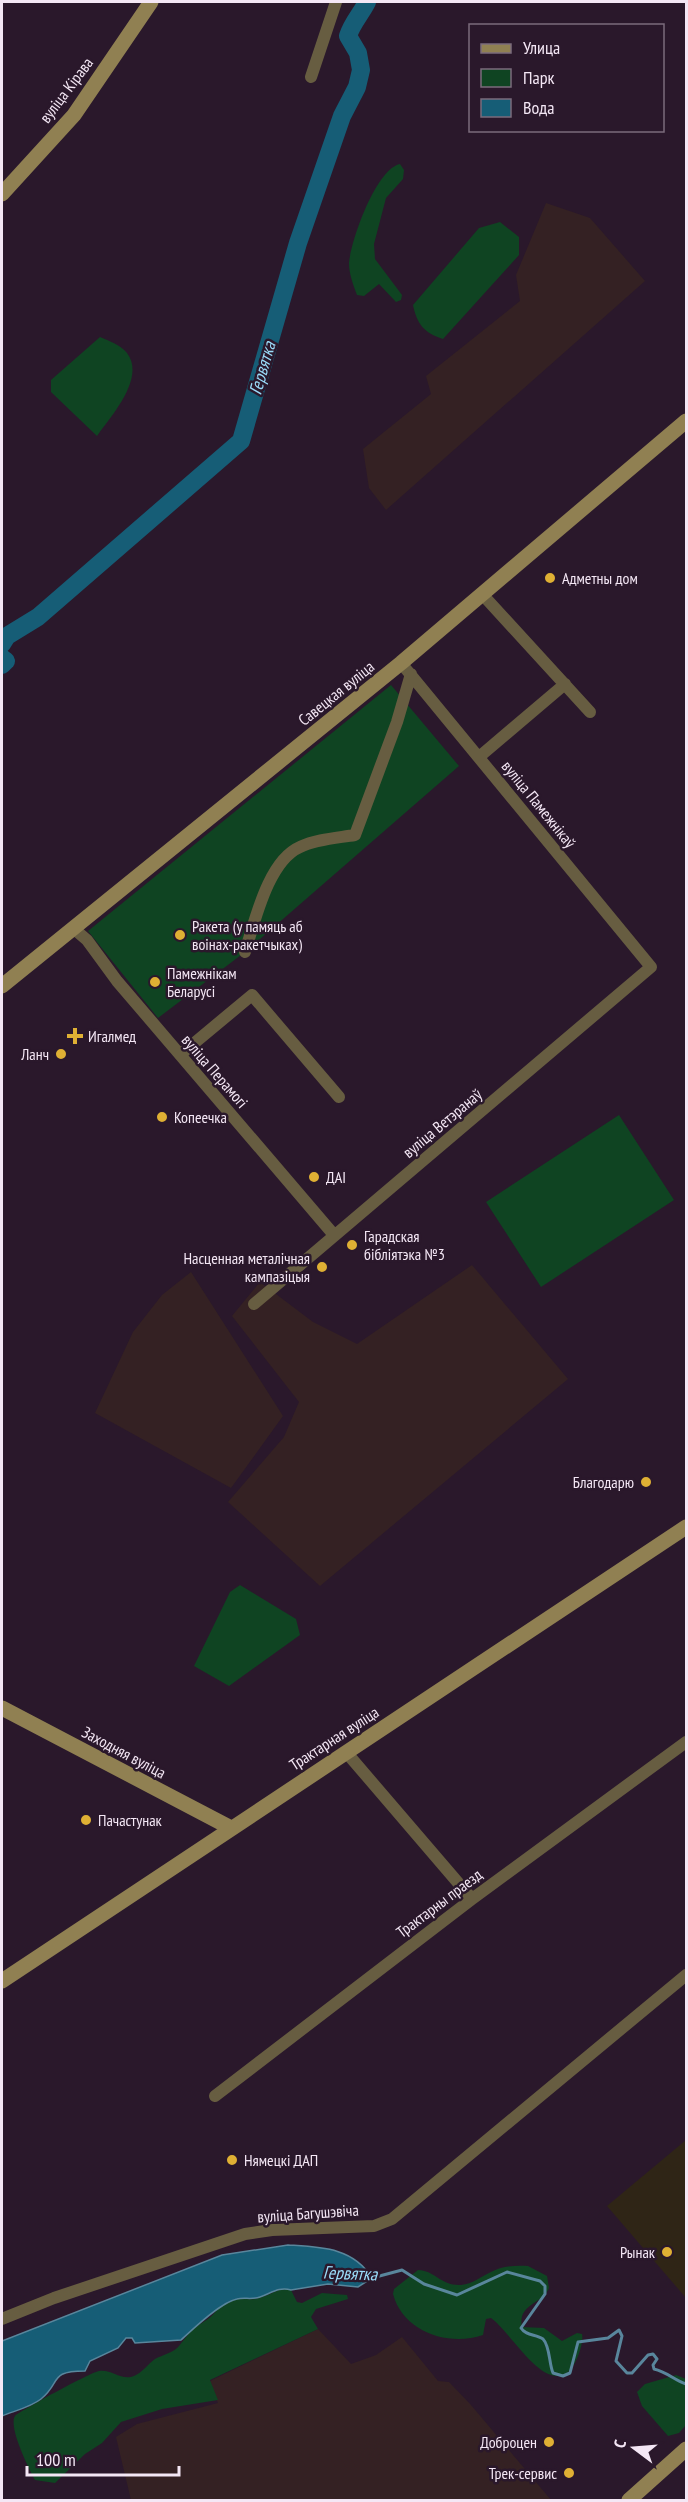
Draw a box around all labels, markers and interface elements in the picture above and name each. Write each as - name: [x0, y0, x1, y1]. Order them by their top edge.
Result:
- legend: [469, 24, 664, 132]
- text: Улица: [523, 36, 560, 59]
- street label: вуліца Кірава: [35, 53, 97, 127]
- text: Парк: [523, 66, 554, 89]
- text: Вода: [523, 96, 554, 119]
- water label: Гервятка: [243, 338, 281, 397]
- place label: Адметны дом: [562, 568, 638, 588]
- marker: Адметны дом: [543, 571, 557, 585]
- street label: Савецкая вуліца: [294, 656, 378, 730]
- street label: вуліца Памежнікаў: [498, 756, 580, 852]
- place label: Ракета (у памяць аб воінах-ракетчыках): [192, 916, 303, 954]
- marker: Ракета (у памяць аб воінах-ракетчыках): [173, 928, 187, 942]
- place label: Памежнікам Беларусі: [167, 963, 237, 1001]
- marker: Памежнікам Беларусі: [148, 975, 162, 989]
- place label: Игалмед: [88, 1026, 136, 1046]
- marker: Игалмед: [66, 1027, 84, 1045]
- street label: вуліца Перамогі: [178, 1030, 252, 1112]
- place label: Ланч: [20, 1044, 49, 1064]
- marker: Ланч: [54, 1047, 68, 1061]
- street label: вуліца Ветэранаў: [398, 1084, 486, 1162]
- place label: Копеечка: [174, 1107, 227, 1127]
- marker: Копеечка: [155, 1110, 169, 1124]
- place label: ДАІ: [326, 1167, 346, 1187]
- marker: ДАІ: [307, 1170, 321, 1184]
- place label: Гарадская бібліятэка №3: [364, 1226, 445, 1264]
- marker: Гарадская бібліятэка №3: [345, 1238, 359, 1252]
- place label: Насценная металічная кампазіцыя: [183, 1248, 310, 1286]
- marker: Насценная металічная кампазіцыя: [315, 1260, 329, 1274]
- place label: Благодарю: [573, 1472, 634, 1492]
- marker: Благодарю: [639, 1475, 653, 1489]
- street label: Трактарная вуліца: [286, 1702, 382, 1774]
- street label: Заходняя вуліца: [79, 1722, 169, 1782]
- place label: Пачастунак: [98, 1810, 163, 1830]
- marker: Пачастунак: [79, 1813, 93, 1827]
- street label: Трактарны праезд: [392, 1864, 486, 1942]
- place label: Нямецкі ДАП: [244, 2150, 318, 2170]
- marker: Нямецкі ДАП: [225, 2153, 239, 2167]
- street label: вуліца Багушэвіча: [257, 2199, 359, 2227]
- place label: Рынак: [620, 2242, 656, 2262]
- marker: Рынак: [660, 2245, 674, 2259]
- water label: Гервятка: [323, 2261, 378, 2285]
- north arrow: [604, 2418, 664, 2478]
- place label: Доброцен: [480, 2432, 537, 2452]
- marker: Доброцен: [542, 2435, 556, 2449]
- text: С: [609, 2437, 630, 2450]
- scale bar: [27, 2439, 178, 2477]
- text: 100 m: [36, 2448, 76, 2471]
- place label: Трек-сервис: [489, 2463, 557, 2483]
- marker: Трек-сервис: [562, 2466, 576, 2480]

